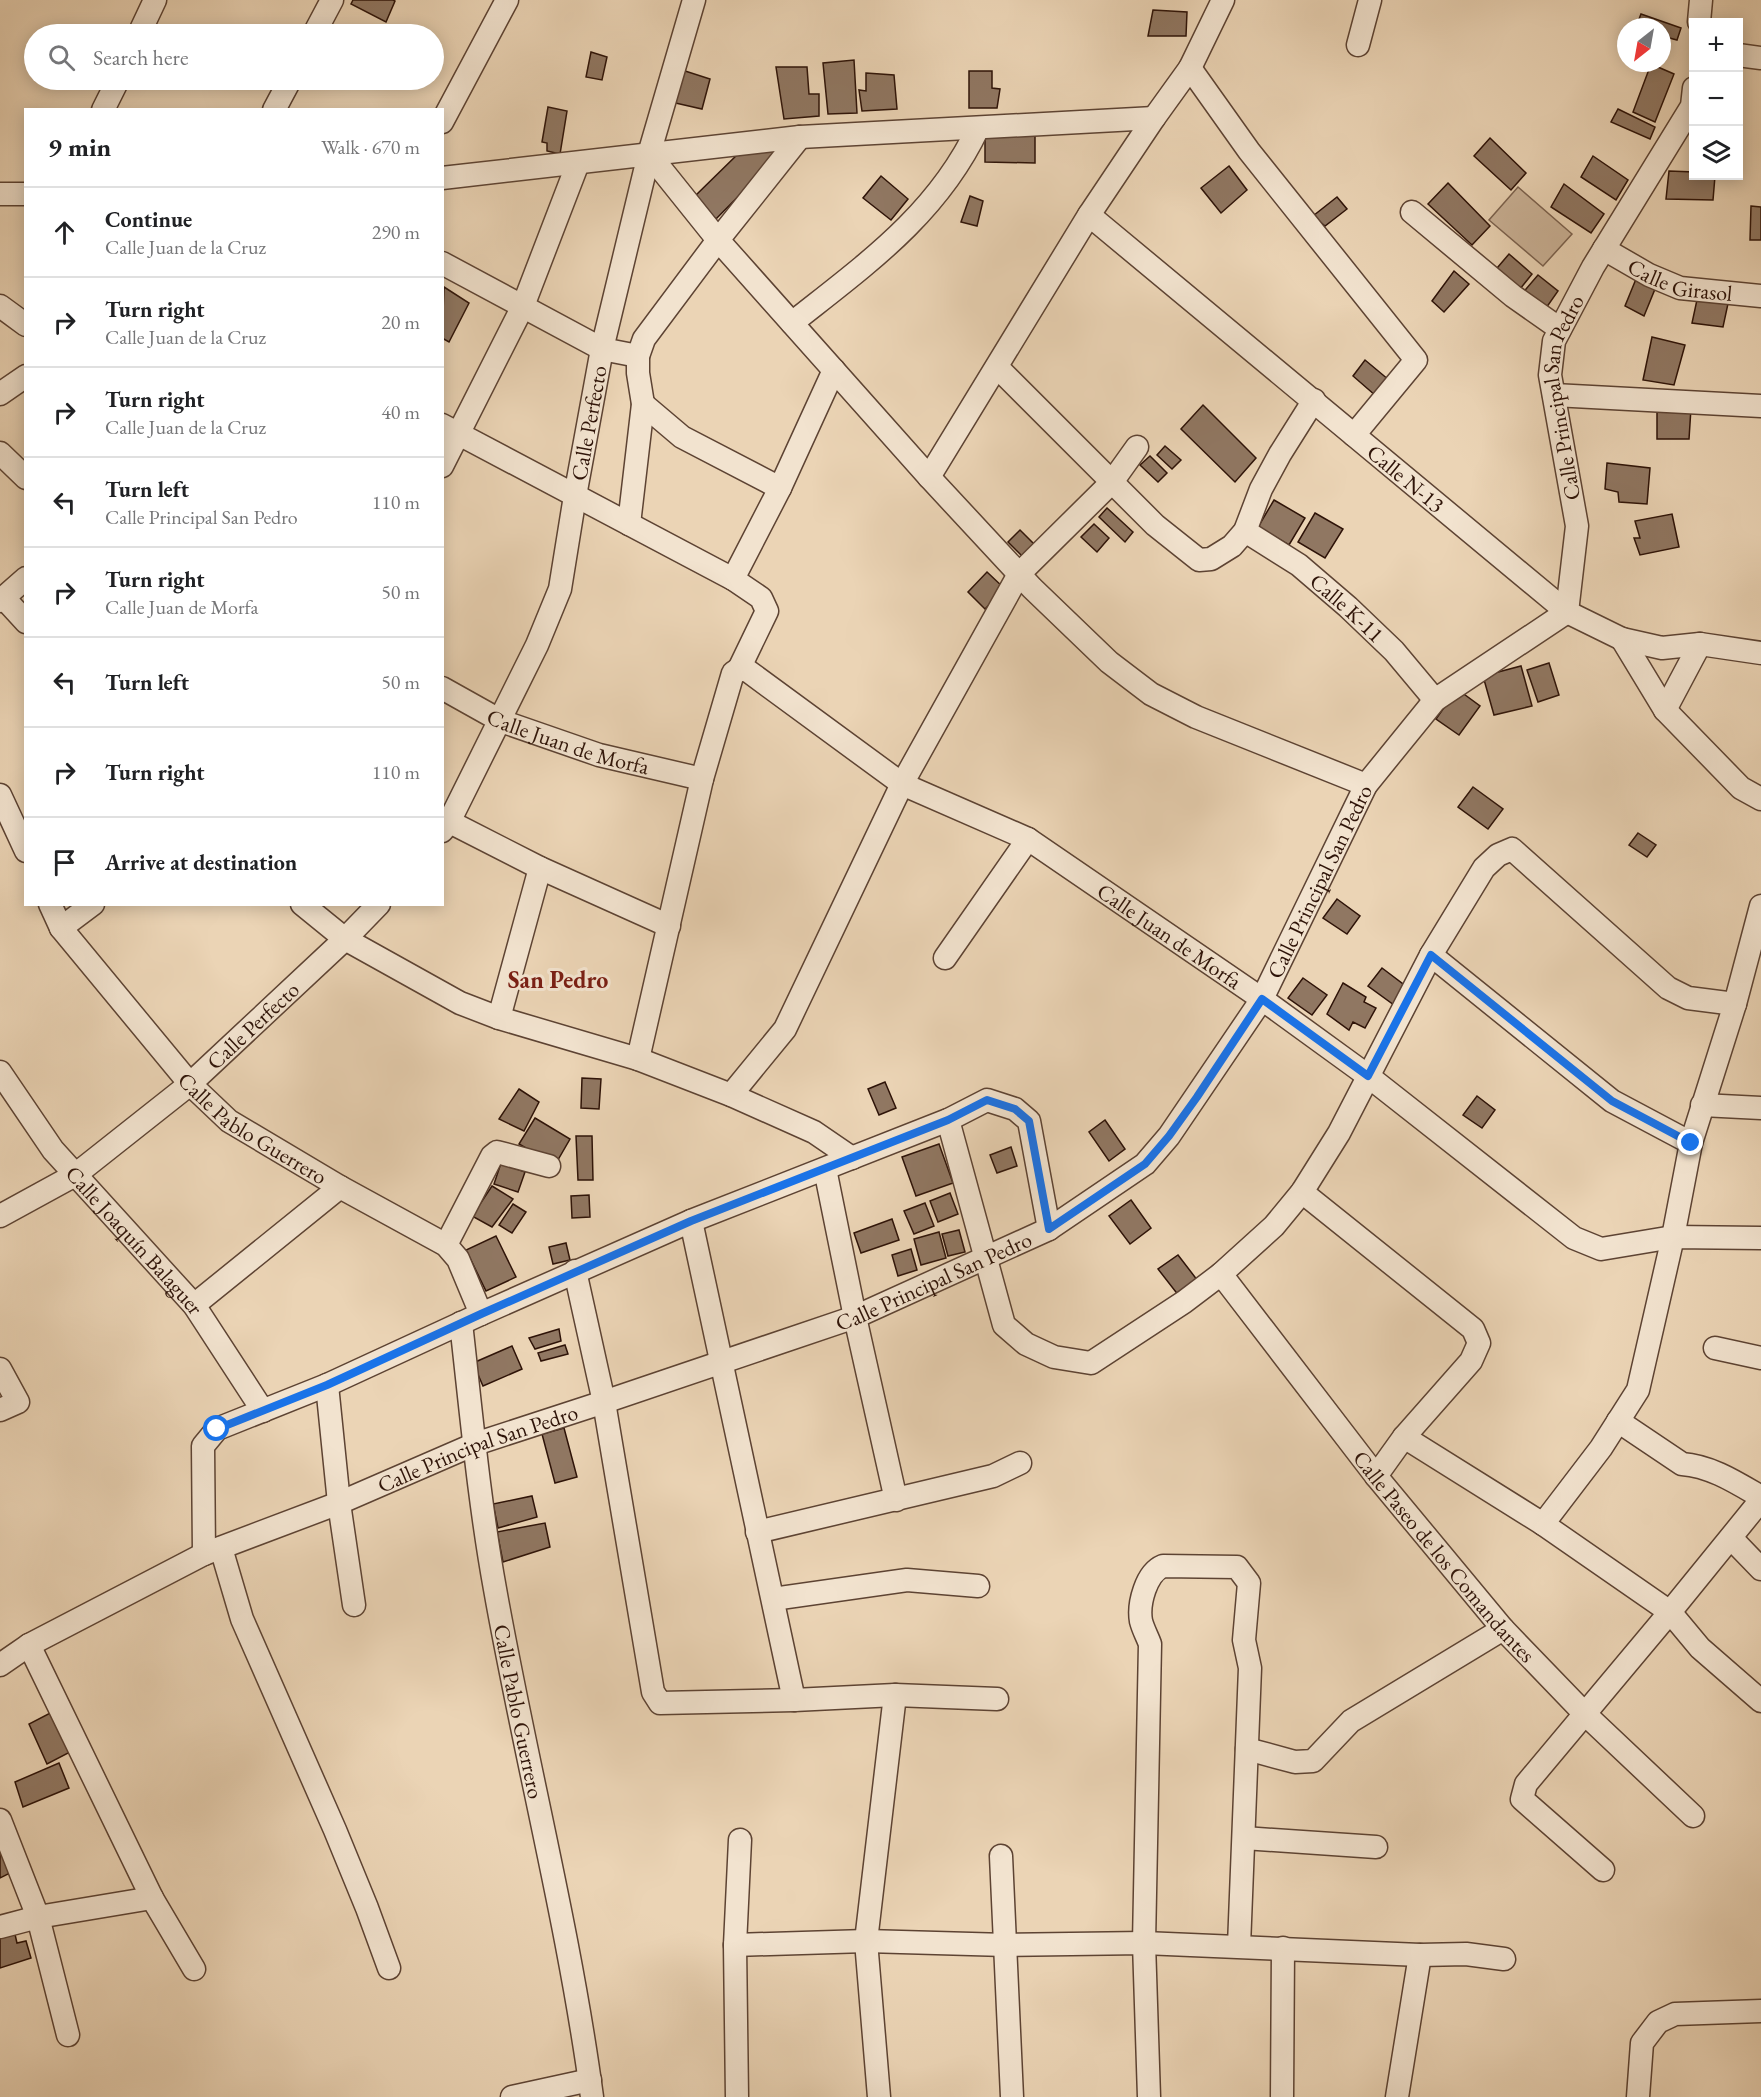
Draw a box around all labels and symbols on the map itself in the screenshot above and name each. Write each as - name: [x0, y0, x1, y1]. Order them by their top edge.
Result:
- north arrow: [1617, 18, 1671, 72]
- street label: Calle Girasol: [1623, 251, 1734, 308]
- street label: Calle Principal San Pedro: [1536, 289, 1591, 503]
- street label: Calle Perfecto: [564, 363, 613, 483]
- street label: Calle N-13: [1361, 438, 1451, 519]
- street label: Calle K-11: [1304, 566, 1390, 648]
- street label: Calle Juan de Morfa: [482, 701, 652, 781]
- street label: Calle Principal San Pedro: [1260, 779, 1379, 983]
- street label: Calle Juan de Morfa: [1092, 876, 1248, 996]
- district label: San Pedro: [508, 964, 608, 995]
- street label: Calle Perfecto: [200, 975, 305, 1076]
- street label: Calle Pablo Guerrero: [172, 1066, 333, 1191]
- route end: [1677, 1129, 1703, 1155]
- street label: Calle Joaquín Balaguer: [60, 1159, 211, 1320]
- street label: Calle Principal San Pedro: [832, 1224, 1036, 1337]
- street label: Calle Principal San Pedro: [373, 1397, 581, 1499]
- route start: [203, 1415, 229, 1441]
- street label: Calle Paseo de los Comandantes: [1347, 1444, 1542, 1668]
- street label: Calle Pablo Guerrero: [487, 1622, 551, 1801]

